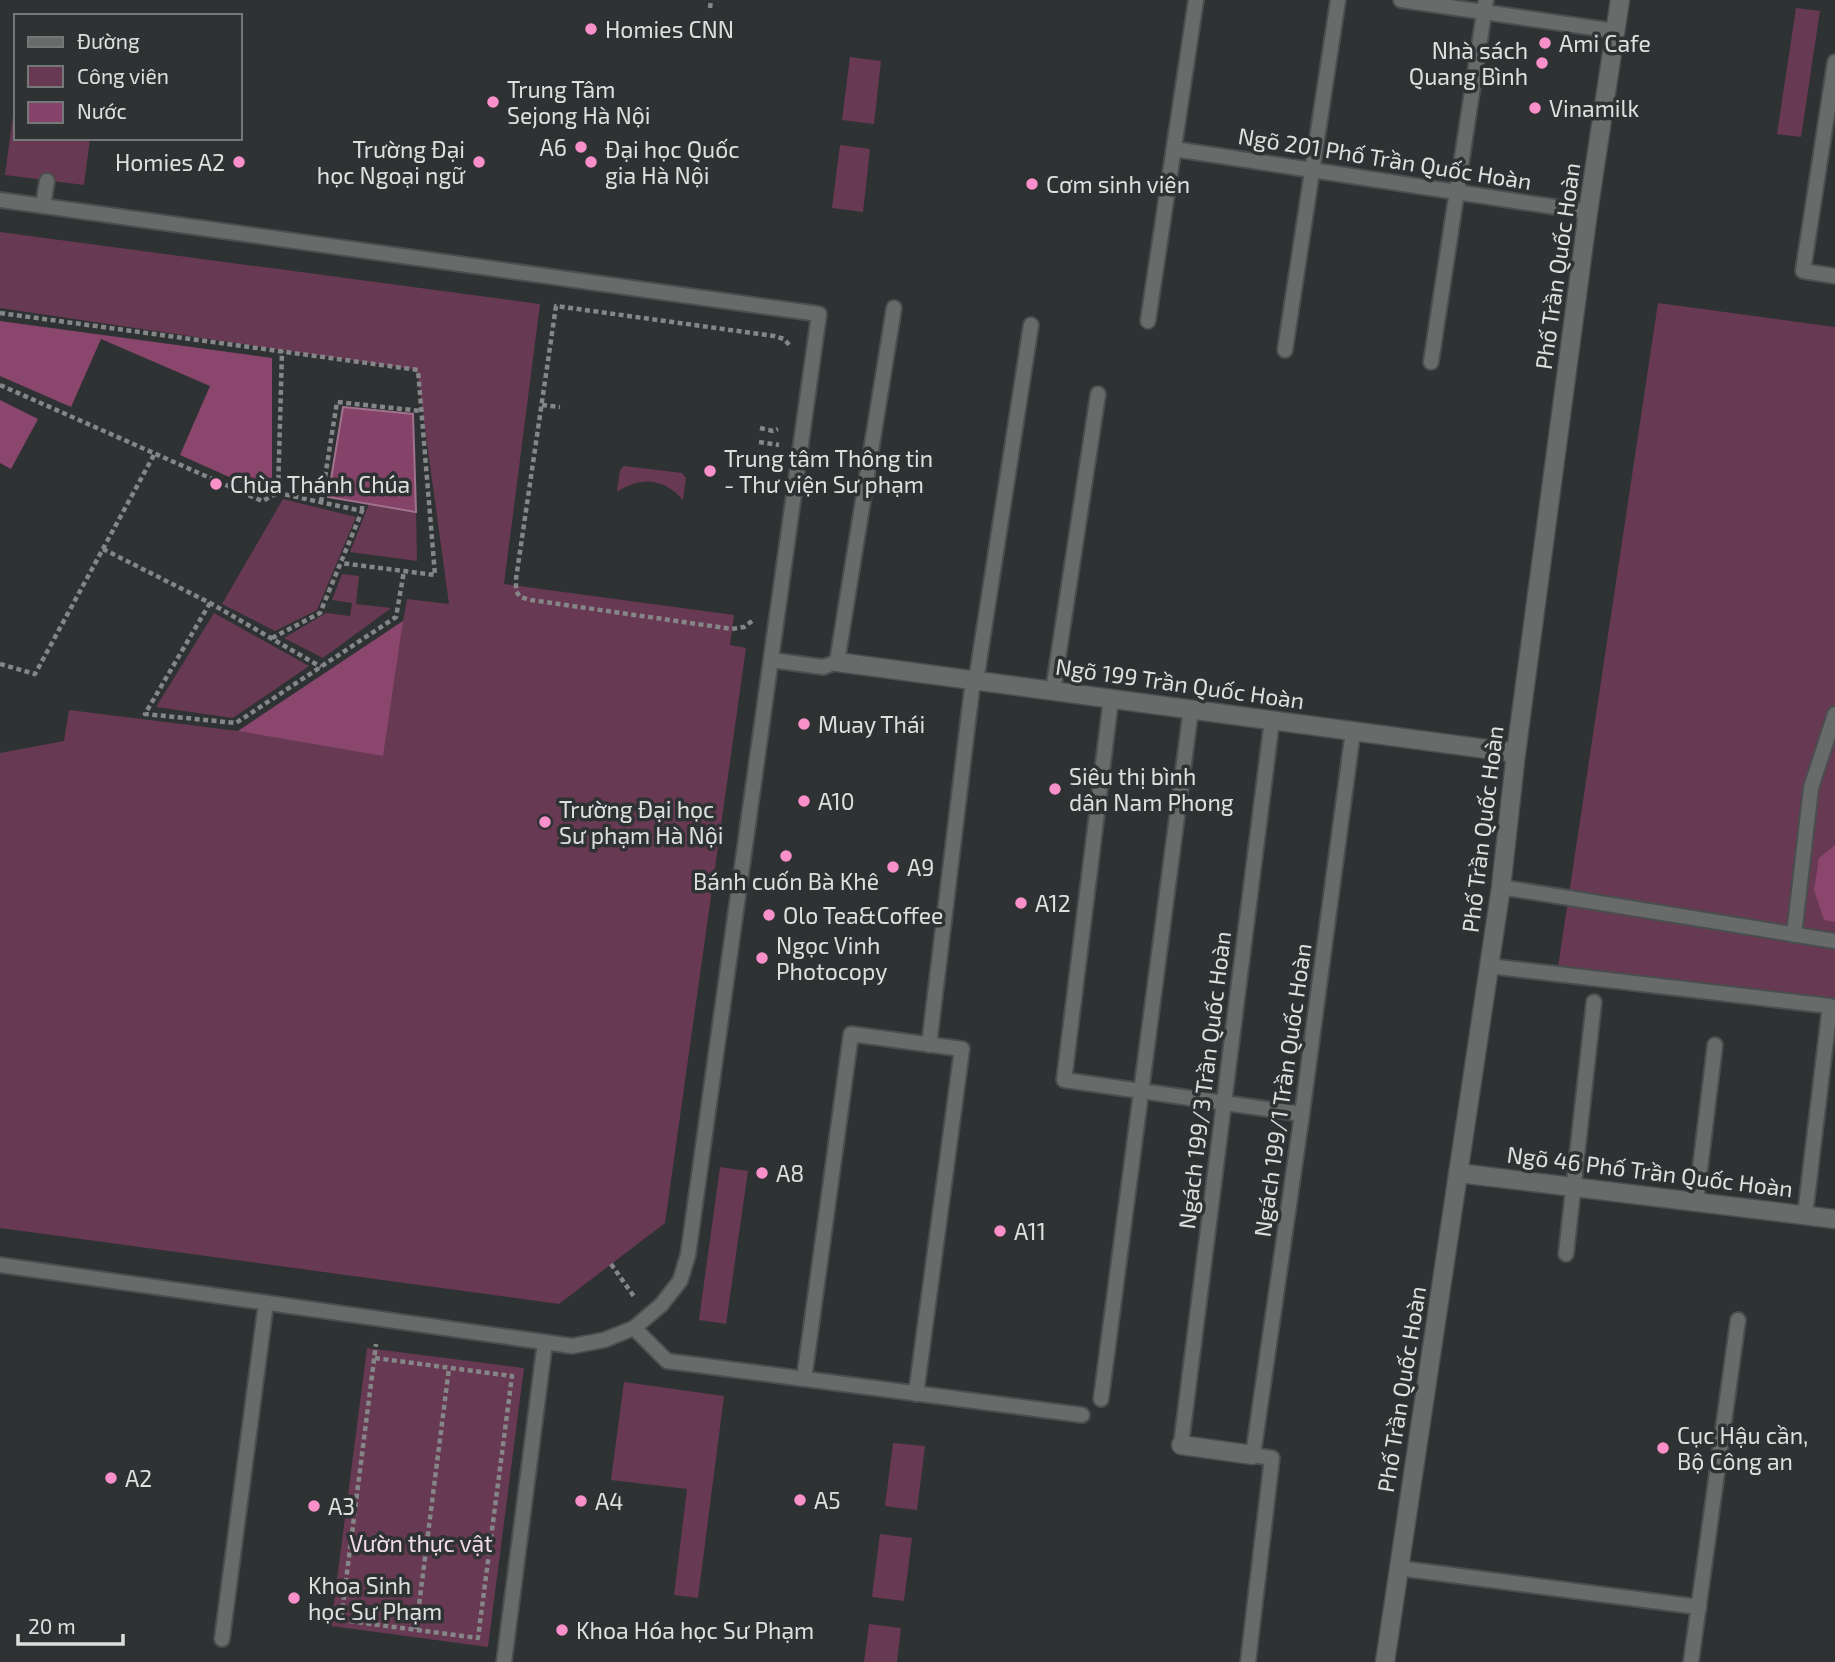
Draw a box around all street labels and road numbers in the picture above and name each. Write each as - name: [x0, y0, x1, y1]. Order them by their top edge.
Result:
- street label: Ngõ 201 Phố Trần Quốc Hoàn: [1236, 121, 1534, 195]
- street label: Phố Trần Quốc Hoàn: [1529, 161, 1585, 371]
- street label: Ngõ 199 Trần Quốc Hoàn: [1054, 652, 1306, 714]
- street label: Phố Trần Quốc Hoàn: [1455, 724, 1509, 934]
- street label: Ngách 199/3 Trần Quốc Hoàn: [1172, 929, 1236, 1231]
- street label: Ngách 199/1 Trần Quốc Hoàn: [1248, 941, 1316, 1239]
- street label: Ngõ 46 Phố Trần Quốc Hoàn: [1505, 1140, 1795, 1202]
- street label: Phố Trần Quốc Hoàn: [1371, 1284, 1431, 1494]

